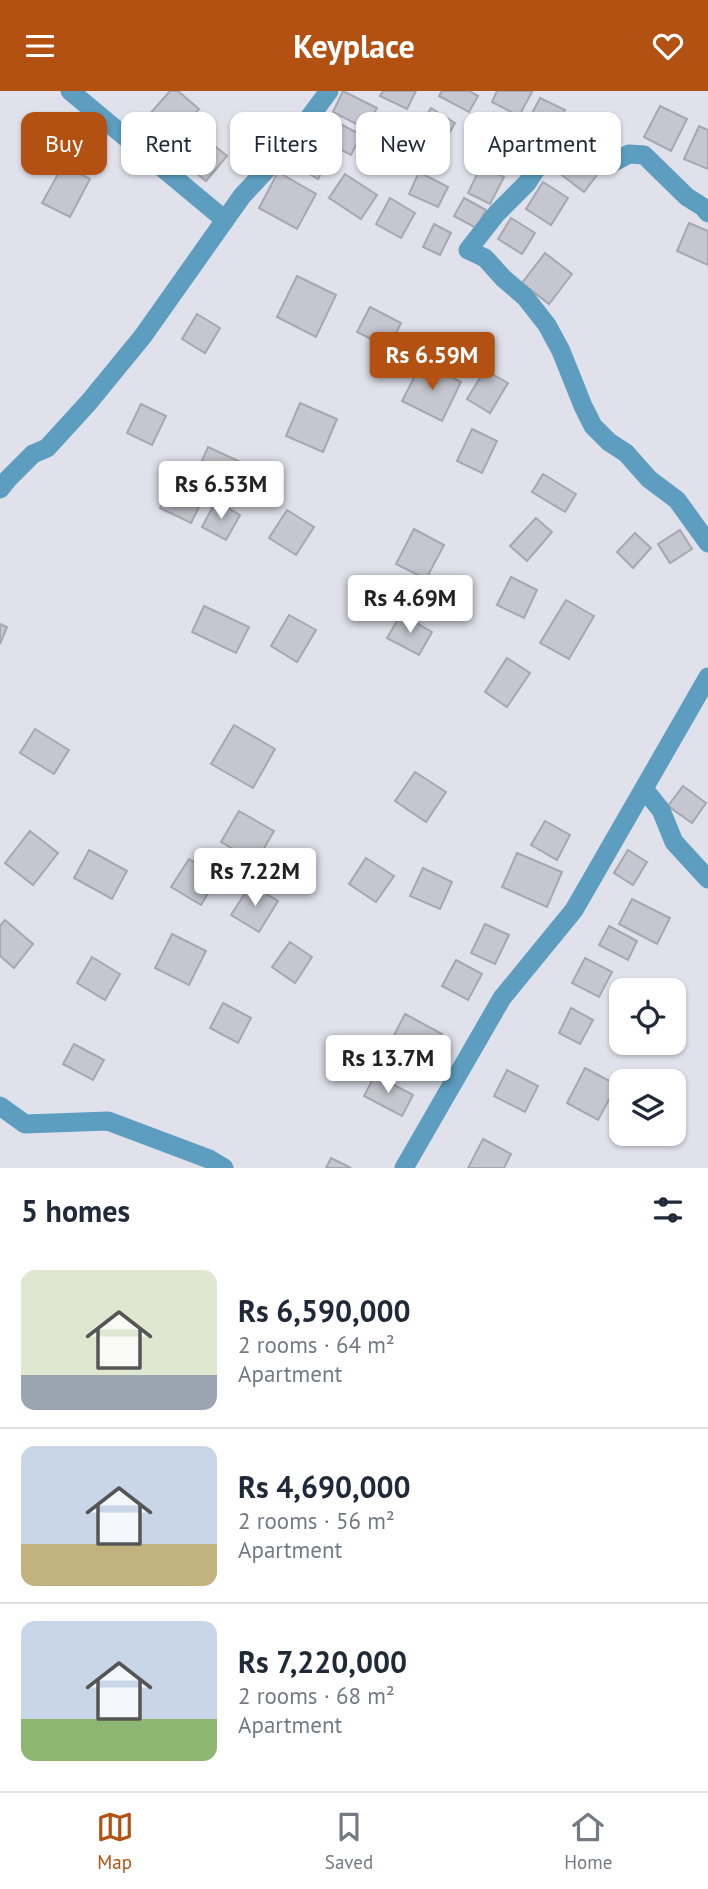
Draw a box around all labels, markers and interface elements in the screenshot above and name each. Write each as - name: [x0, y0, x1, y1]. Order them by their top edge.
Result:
- text: Keyplace: [293, 25, 415, 67]
- icon: menu: [21, 27, 59, 65]
- icon: heart: [649, 27, 687, 65]
- chip: Buy: [21, 112, 107, 175]
- chip: Rent: [121, 112, 216, 175]
- chip: Filters: [230, 112, 342, 175]
- chip: New: [356, 112, 450, 175]
- chip: Apartment: [464, 112, 621, 175]
- pin: Rs 6.59M: [360, 333, 504, 392]
- text: Rs 6.59M: [386, 340, 478, 369]
- pin: Rs 6.53M: [149, 461, 293, 521]
- text: Rs 6.53M: [175, 469, 267, 498]
- pin: Rs 4.69M: [338, 575, 482, 635]
- text: Rs 4.69M: [364, 583, 456, 612]
- pin: Rs 7.22M: [183, 849, 327, 908]
- text: Rs 7.22M: [210, 856, 300, 885]
- map controls: [609, 978, 686, 1146]
- button: locate: [609, 978, 686, 1055]
- pin: Rs 13.7M: [316, 1035, 460, 1095]
- text: Rs 13.7M: [342, 1043, 434, 1072]
- button: layers: [609, 1069, 686, 1146]
- text: 5 homes: [21, 1191, 130, 1230]
- icon: filters: [649, 1191, 687, 1229]
- text: Rs 6,590,000: [238, 1291, 411, 1330]
- icon: home: [77, 1298, 161, 1382]
- text: 2 rooms · 64 m²: [238, 1330, 395, 1359]
- text: Apartment: [238, 1359, 342, 1388]
- text: Rs 4,690,000: [238, 1467, 411, 1506]
- icon: home: [77, 1474, 161, 1558]
- text: 2 rooms · 56 m²: [238, 1506, 395, 1535]
- text: Apartment: [238, 1535, 342, 1564]
- text: Rs 7,220,000: [238, 1642, 407, 1681]
- icon: home: [77, 1649, 161, 1733]
- text: 2 rooms · 68 m²: [238, 1681, 395, 1710]
- text: Apartment: [238, 1710, 342, 1739]
- tab: Map: [96, 1808, 134, 1874]
- tab: Saved: [325, 1808, 373, 1874]
- tab: Home: [564, 1808, 612, 1874]

